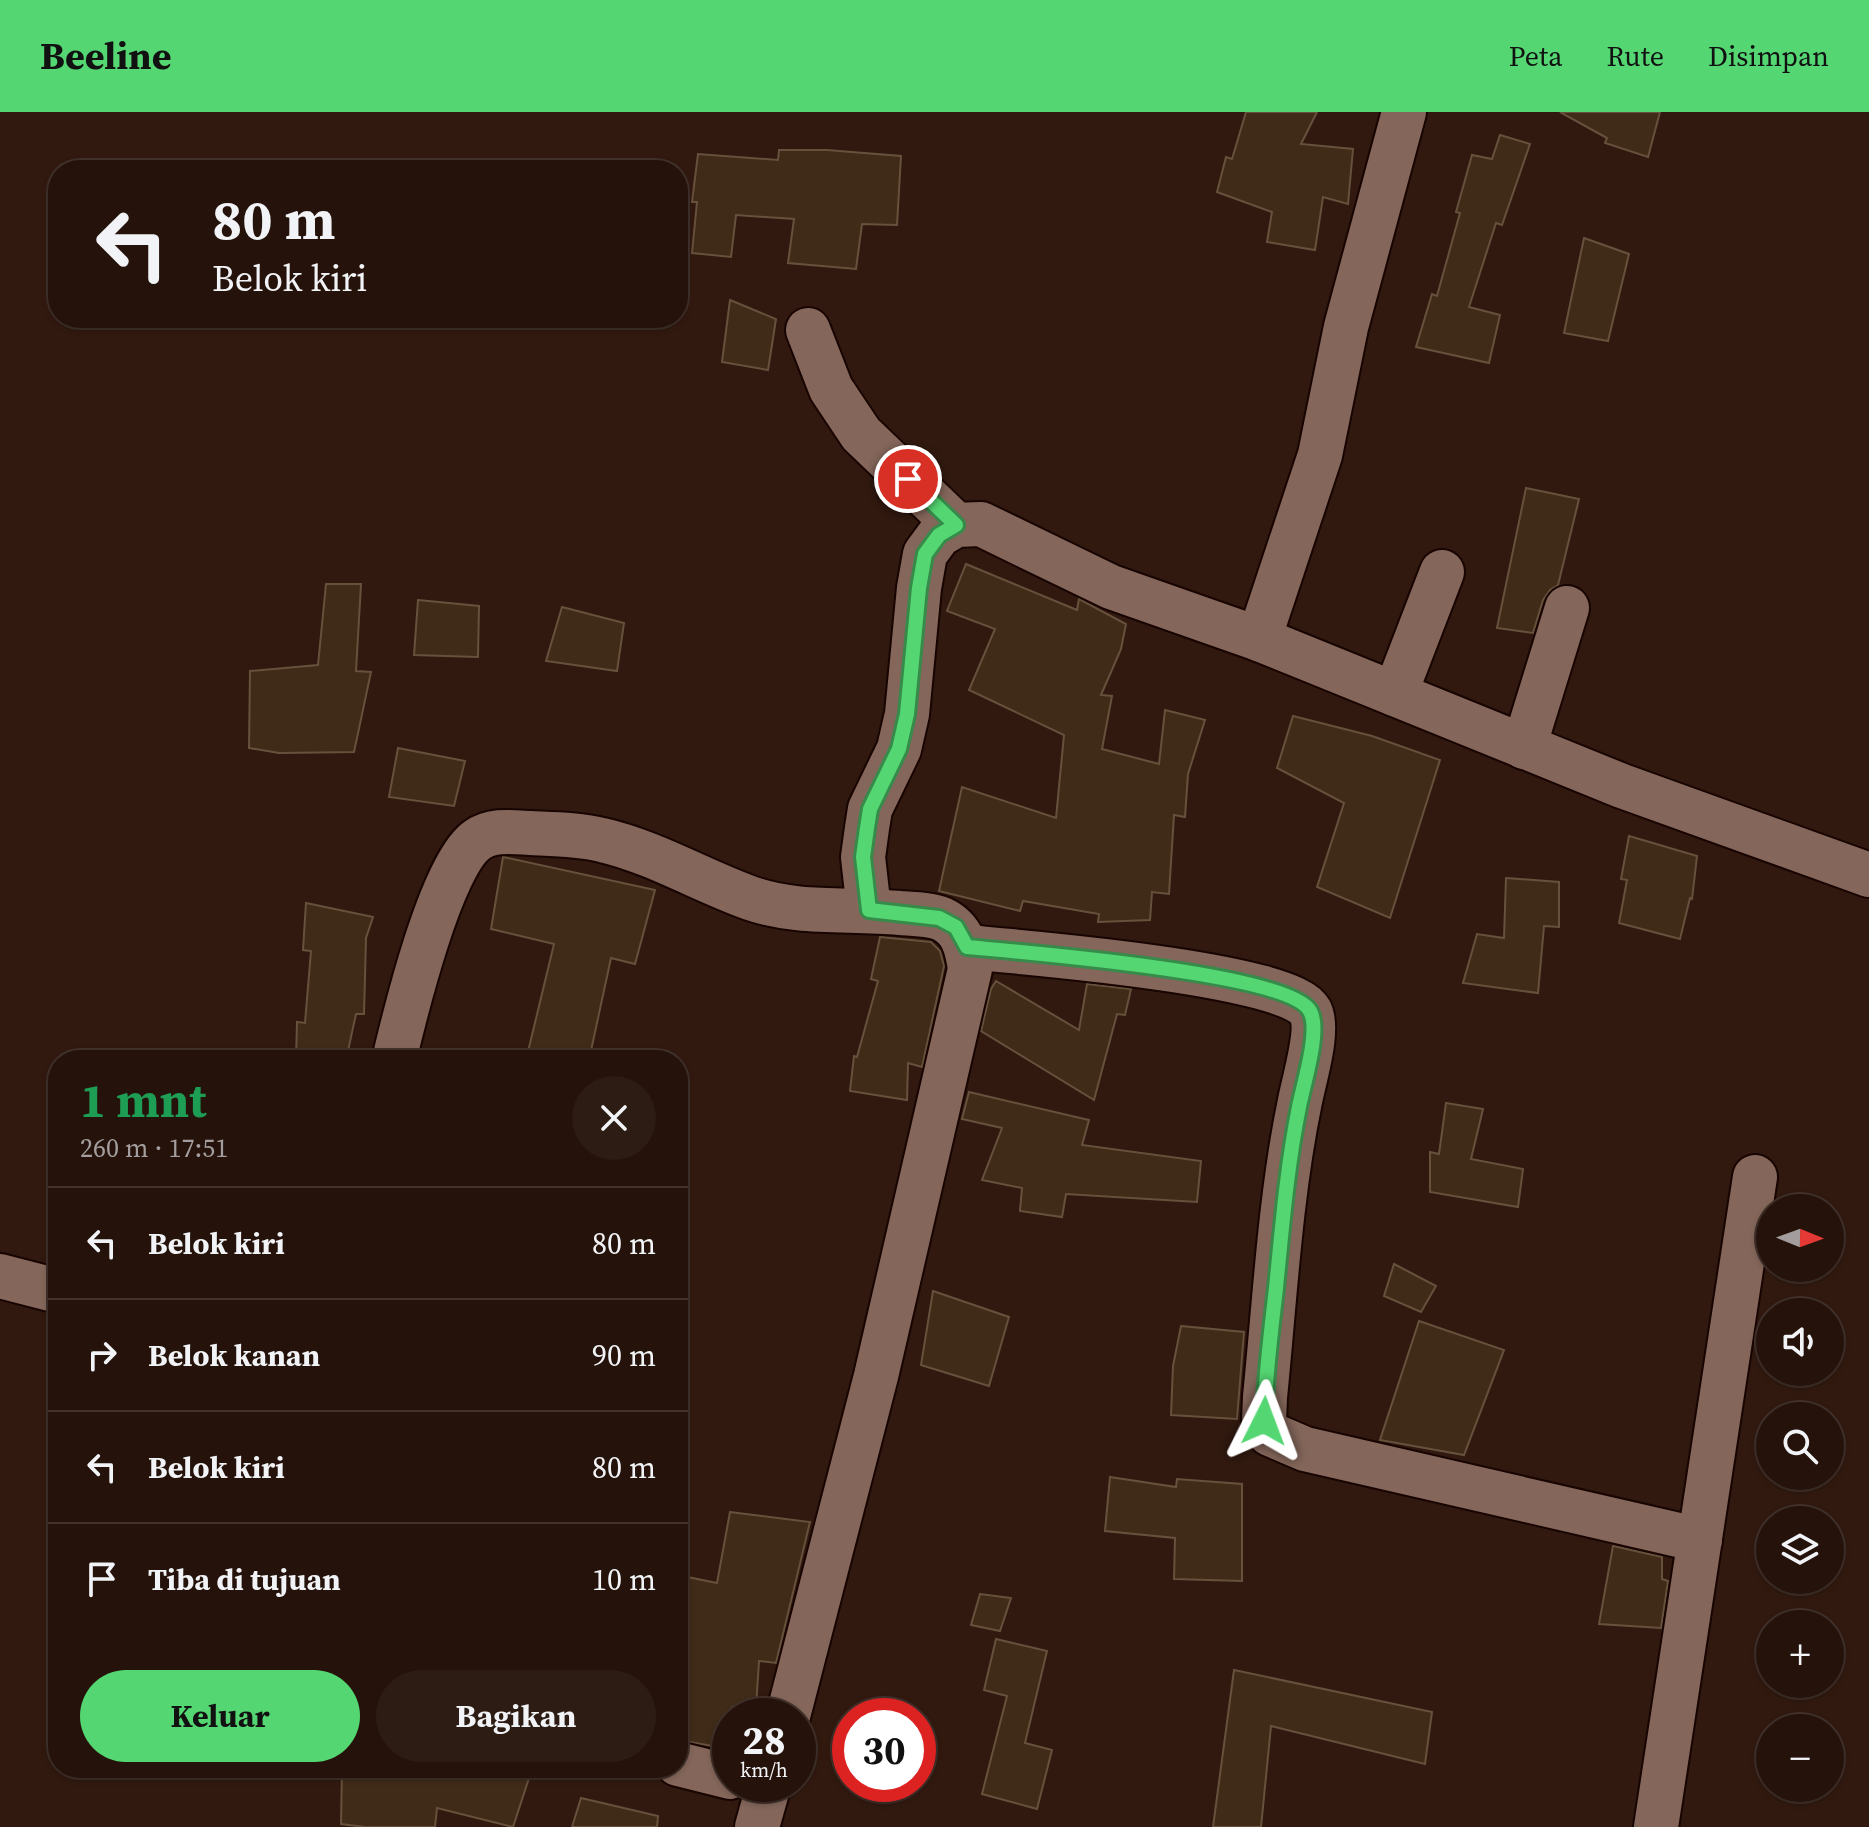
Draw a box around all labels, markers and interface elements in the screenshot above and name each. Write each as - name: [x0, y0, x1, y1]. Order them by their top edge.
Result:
- text: Beeline: [40, 30, 171, 82]
- text: Peta: [1509, 37, 1562, 75]
- text: Rute: [1606, 37, 1664, 75]
- text: Disimpan: [1708, 37, 1829, 75]
- text: 80 m: [212, 181, 335, 258]
- icon: left: [80, 192, 184, 296]
- text: Belok kiri: [212, 254, 367, 303]
- pin: [874, 445, 942, 513]
- icon: arrive: [886, 457, 930, 501]
- text: 1 mnt: [80, 1067, 206, 1133]
- button: close: [572, 1076, 656, 1160]
- text: 260 m · 17:51: [80, 1130, 228, 1166]
- north arrow: [1756, 1194, 1844, 1282]
- map controls: [1756, 1194, 1844, 1802]
- icon: left: [80, 1221, 124, 1265]
- text: Belok kiri: [148, 1223, 285, 1264]
- text: 80 m: [592, 1223, 656, 1264]
- button: sound: [1756, 1298, 1844, 1386]
- icon: right: [80, 1333, 124, 1377]
- text: Belok kanan: [148, 1335, 320, 1376]
- text: 90 m: [592, 1335, 656, 1376]
- position arrow: [1222, 1379, 1306, 1463]
- button: search: [1756, 1402, 1844, 1490]
- icon: left: [80, 1445, 124, 1489]
- text: Belok kiri: [148, 1447, 285, 1488]
- text: 80 m: [592, 1447, 656, 1488]
- button: layers: [1756, 1506, 1844, 1594]
- icon: arrive: [80, 1557, 124, 1601]
- text: Tiba di tujuan: [148, 1559, 341, 1600]
- text: 10 m: [592, 1559, 656, 1600]
- button: +: [1756, 1610, 1844, 1698]
- button: Keluar: [80, 1670, 360, 1762]
- button: Bagikan: [376, 1670, 656, 1762]
- speed limit sign: 30: [832, 1698, 936, 1802]
- text: 28: [742, 1713, 786, 1767]
- button: −: [1756, 1714, 1844, 1802]
- text: km/h: [740, 1756, 788, 1784]

